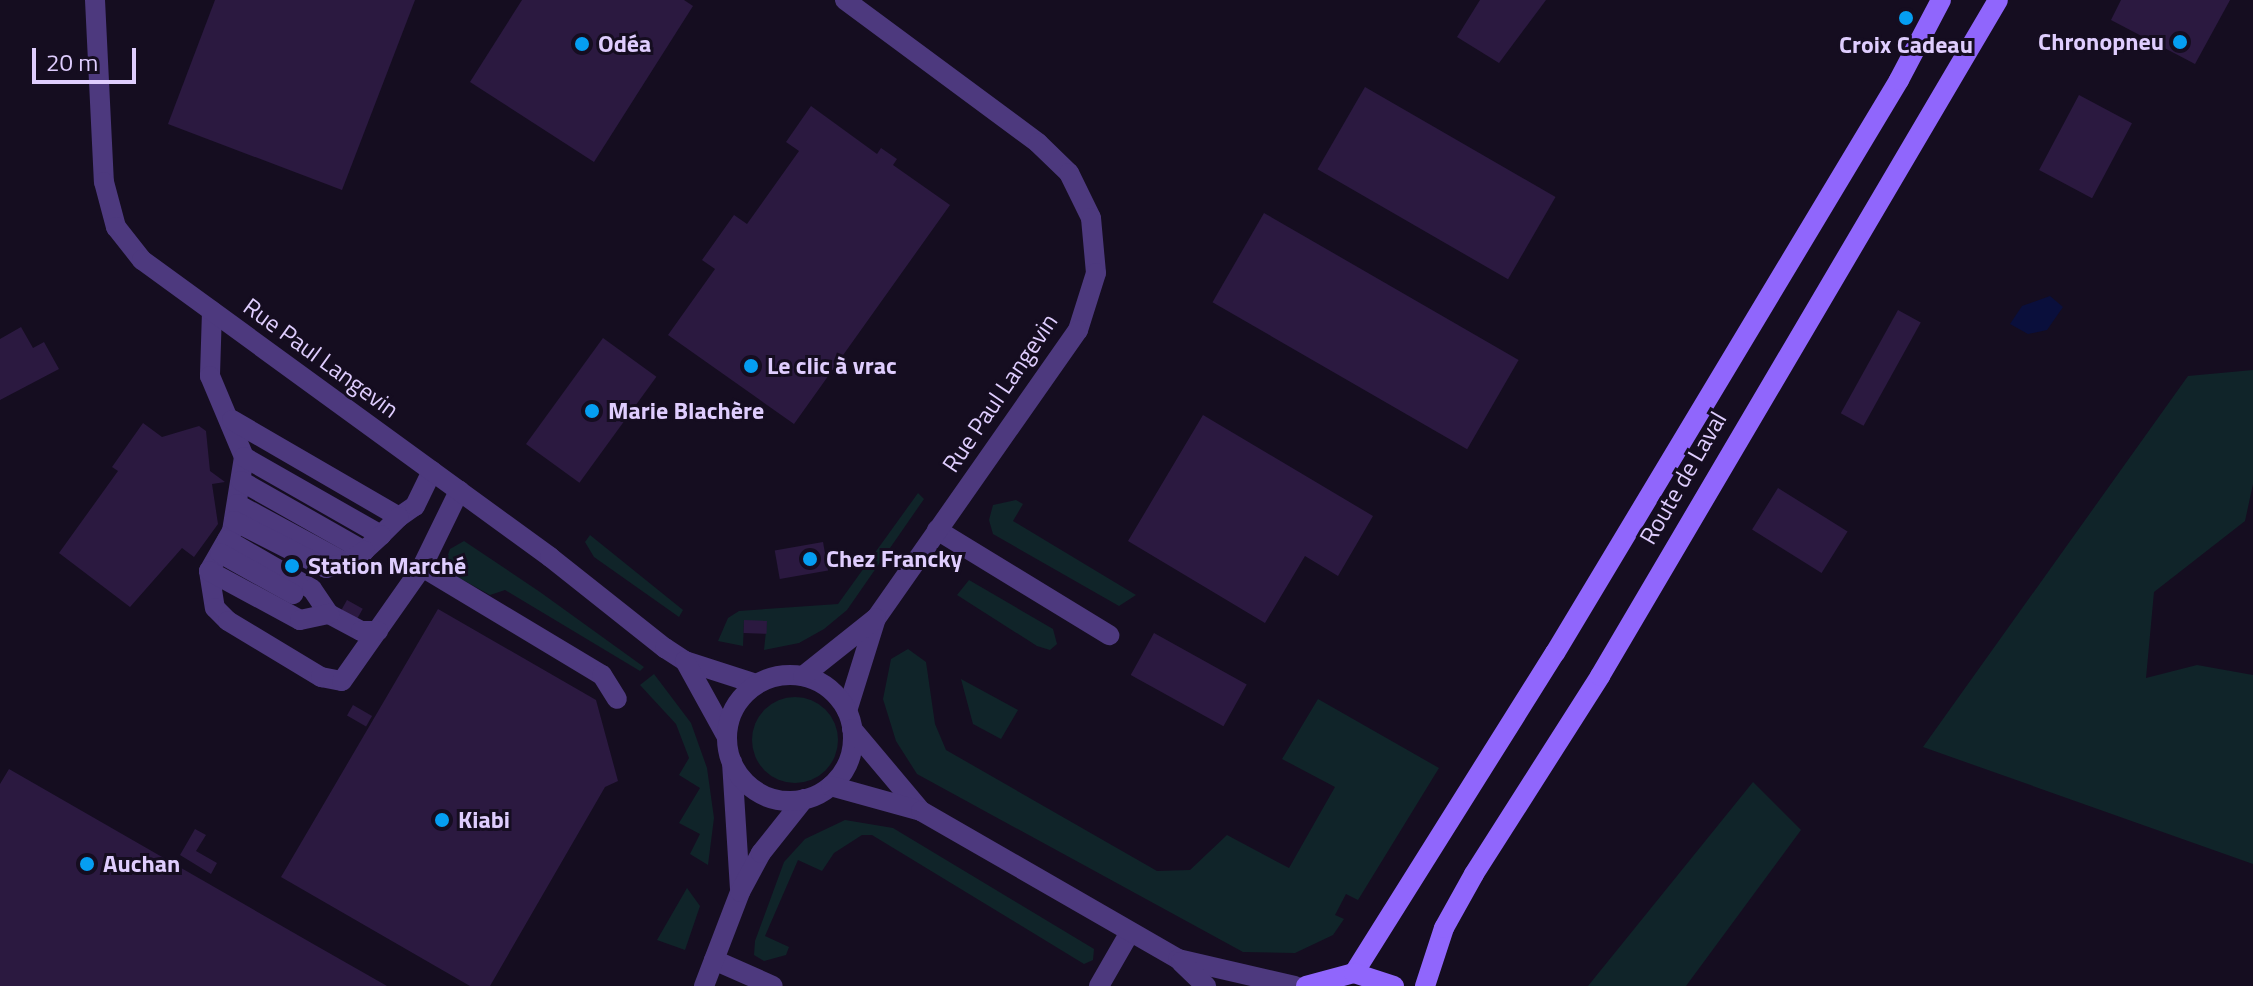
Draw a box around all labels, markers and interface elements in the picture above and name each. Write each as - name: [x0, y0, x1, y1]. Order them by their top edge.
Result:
- marker: Croix Cadeau: [1897, 9, 1915, 27]
- place label: Chronopneu: [2038, 28, 2164, 56]
- place label: Odéa: [598, 30, 651, 58]
- place label: Croix Cadeau: [1839, 31, 1973, 59]
- scale bar: [36, 32, 140, 82]
- marker: Chronopneu: [2171, 33, 2189, 51]
- marker: Odéa: [573, 35, 591, 53]
- text: 20 m: [46, 44, 98, 80]
- street label: Rue Paul Langevin: [238, 292, 404, 424]
- street label: Rue Paul Langevin: [936, 308, 1064, 478]
- place label: Le clic à vrac: [767, 352, 897, 380]
- marker: Le clic à vrac: [742, 357, 760, 375]
- place label: Marie Blachère: [608, 397, 764, 425]
- marker: Marie Blachère: [583, 402, 601, 420]
- street label: Route de Laval: [1633, 407, 1733, 549]
- place label: Chez Francky: [826, 545, 963, 573]
- marker: Chez Francky: [801, 550, 819, 568]
- place label: Station Marché: [308, 552, 466, 580]
- marker: Station Marché: [283, 557, 301, 575]
- place label: Kiabi: [458, 806, 510, 834]
- marker: Kiabi: [433, 811, 451, 829]
- place label: Auchan: [103, 850, 180, 878]
- marker: Auchan: [78, 855, 96, 873]

